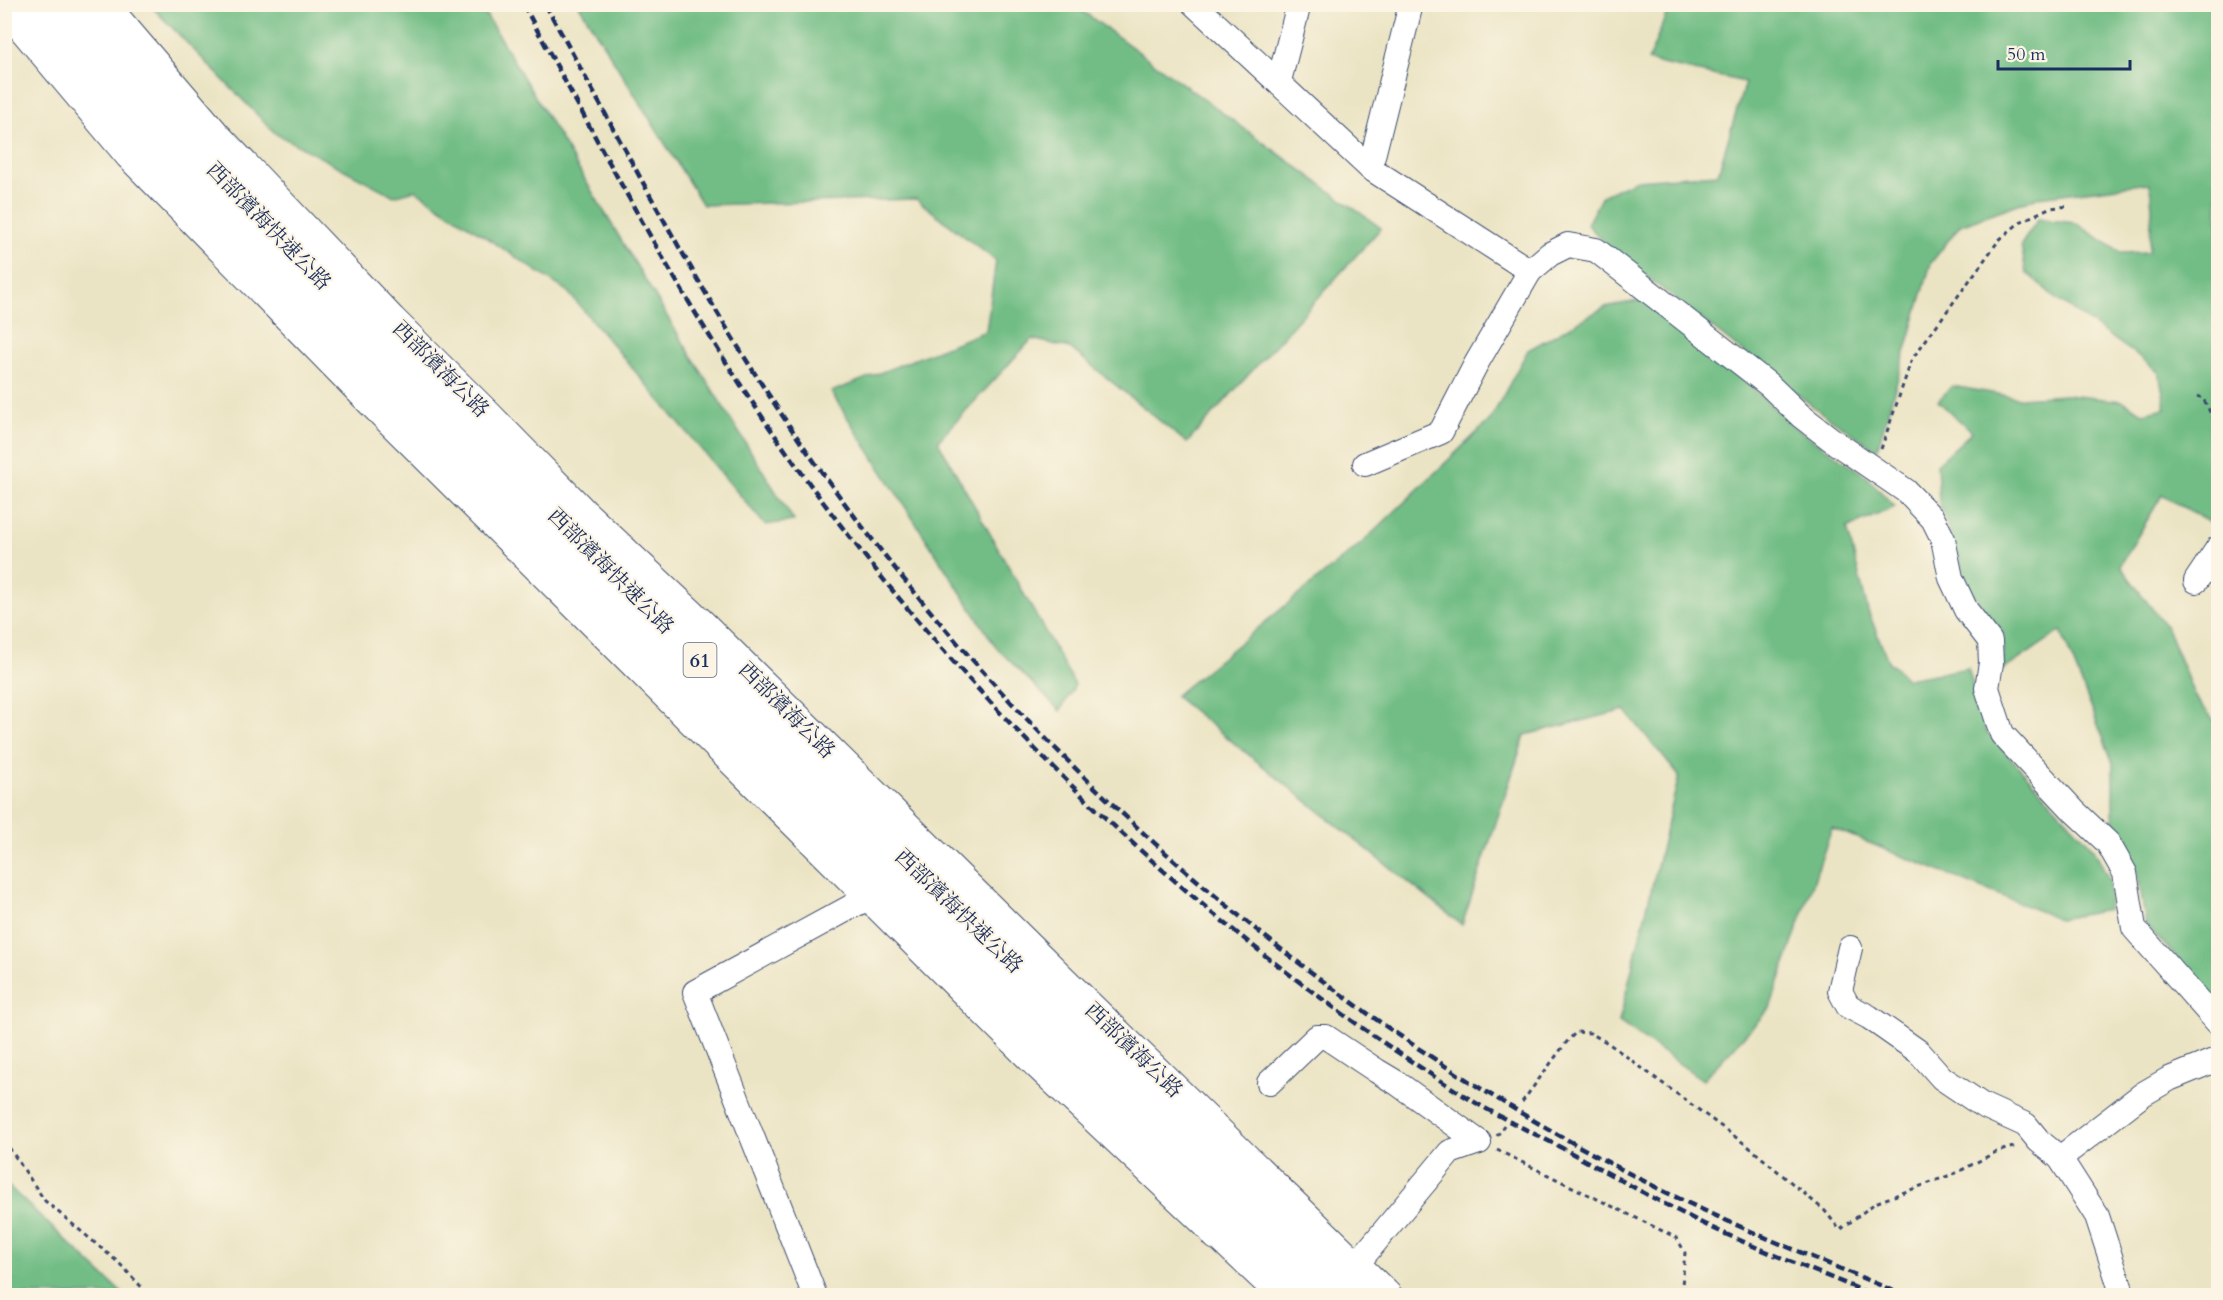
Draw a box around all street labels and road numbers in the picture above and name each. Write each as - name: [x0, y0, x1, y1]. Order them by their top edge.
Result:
- street label: 西部濱海快速公路: [200, 156, 337, 297]
- street label: 西部濱海公路: [386, 315, 495, 424]
- street label: 西部濱海快速公路: [541, 502, 680, 641]
- road number: 61: [684, 643, 716, 677]
- street label: 西部濱海公路: [732, 656, 841, 765]
- street label: 西部濱海快速公路: [888, 843, 1029, 980]
- street label: 西部濱海公路: [1078, 996, 1189, 1105]

